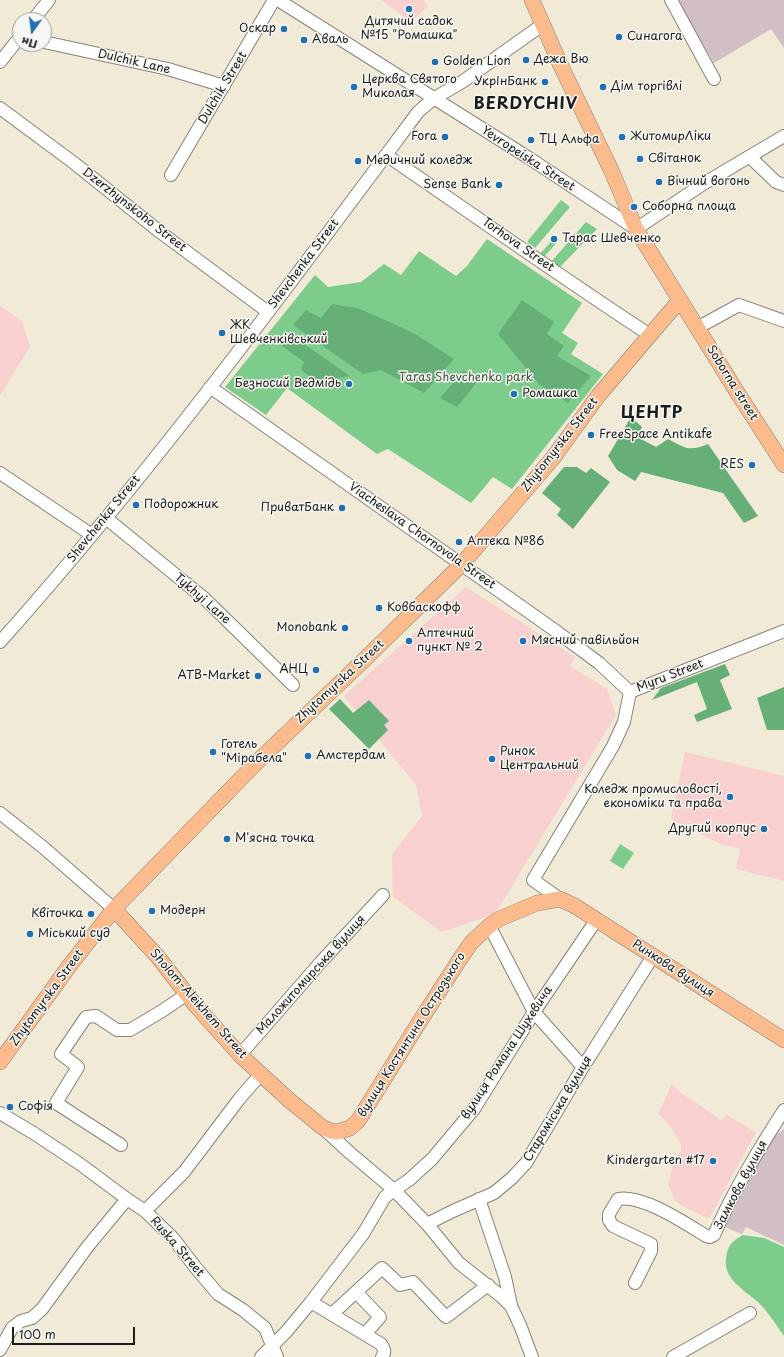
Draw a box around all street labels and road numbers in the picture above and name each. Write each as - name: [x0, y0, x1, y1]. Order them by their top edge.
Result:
- street label: Dulchik Lane: [96, 47, 172, 77]
- street label: Dulchik Street: [196, 49, 250, 127]
- street label: Yevropeiska Street: [479, 123, 577, 195]
- street label: Dzerzhynskoho Street: [79, 165, 189, 255]
- street label: Torhova Street: [479, 215, 557, 275]
- street label: Shevchenka Street: [266, 217, 342, 311]
- street label: Soborna street: [703, 343, 761, 423]
- street label: Zhytomyrska Street: [519, 395, 601, 495]
- street label: Shevchenka Street: [64, 473, 144, 565]
- street label: Viacheslava Chornovola Street: [346, 480, 498, 592]
- street label: Tykhyi Lane: [171, 571, 233, 627]
- street label: Zhytomyrska Street: [293, 637, 387, 727]
- street label: Myru Street: [635, 657, 705, 695]
- street label: Маложитомирська вулиця: [254, 912, 368, 1038]
- street label: Ринкова вулиця: [629, 937, 717, 1001]
- street label: Sholom-Aleikhem Street: [146, 946, 250, 1062]
- street label: Zhytomyrska Street: [7, 947, 87, 1049]
- street label: вулиця Костянтина Острозького: [355, 950, 469, 1120]
- street label: вулиця Романа Шухевича: [458, 984, 556, 1122]
- street label: Староміська вулиця: [521, 1053, 595, 1165]
- street label: Замкова вулиця: [712, 1138, 770, 1232]
- street label: Ruska Street: [147, 1214, 207, 1280]

